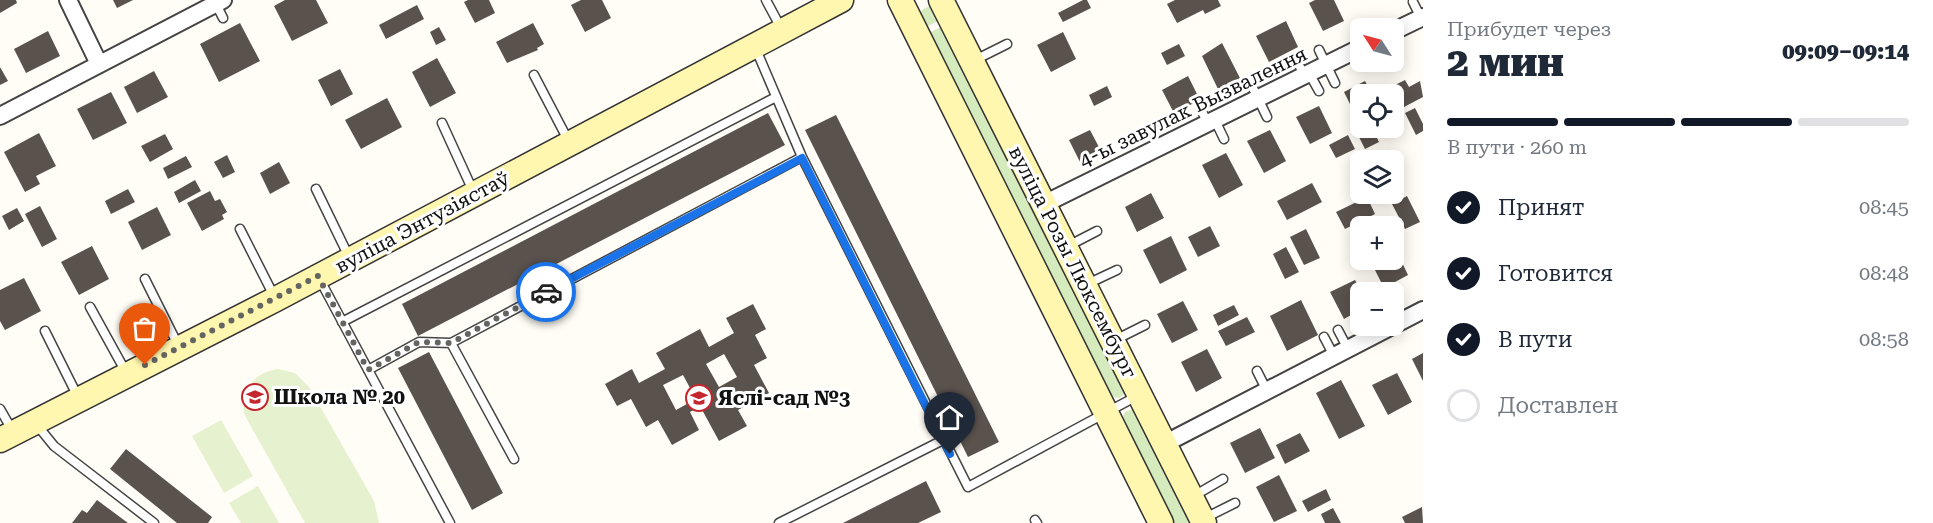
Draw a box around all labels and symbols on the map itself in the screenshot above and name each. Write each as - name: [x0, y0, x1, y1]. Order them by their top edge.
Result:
- north arrow: [1350, 18, 1404, 72]
- street label: 4-ы завулак Вызвалення: [1075, 41, 1311, 173]
- street label: вуліца Розы Люксембург: [1004, 142, 1142, 382]
- street label: вуліца Энтузіястаў: [331, 166, 513, 278]
- courier: [516, 262, 576, 322]
- pin: [119, 303, 170, 365]
- school or university icon: Школа № 20: [240, 382, 270, 412]
- school or university icon: Яслі-сад №3: [684, 383, 714, 413]
- place label: Школа № 20: [274, 385, 405, 409]
- place label: Яслі-сад №3: [718, 386, 850, 410]
- pin: [924, 392, 975, 454]

